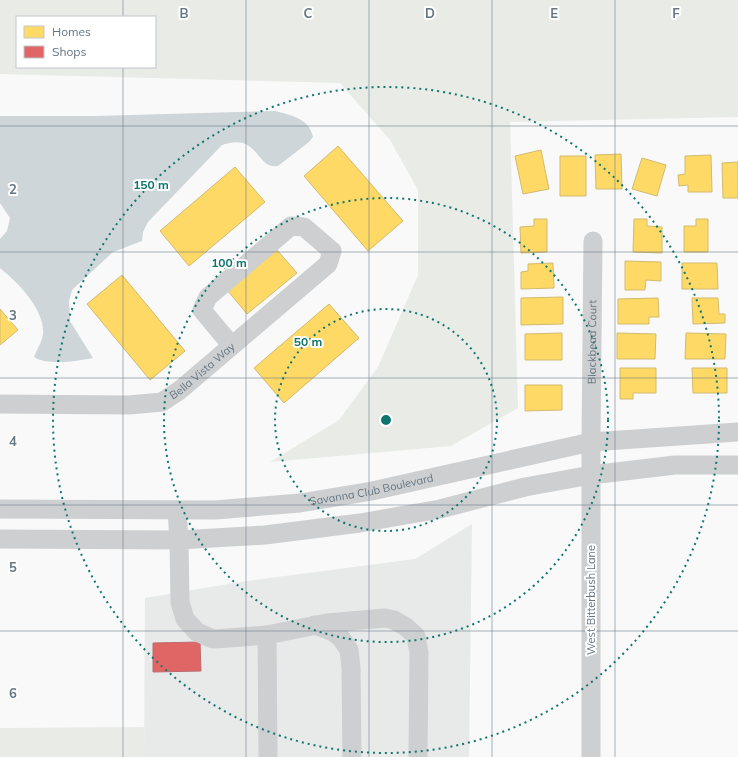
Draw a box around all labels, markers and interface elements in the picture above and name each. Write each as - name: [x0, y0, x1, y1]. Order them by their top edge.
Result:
- text: B: [180, 5, 189, 21]
- text: C: [304, 5, 313, 21]
- text: D: [425, 5, 435, 21]
- text: E: [550, 5, 558, 21]
- text: F: [672, 5, 680, 21]
- legend: [16, 16, 156, 68]
- text: Homes: [52, 24, 91, 39]
- text: Shops: [52, 44, 87, 59]
- text: 150 m: [133, 177, 169, 192]
- text: 2: [9, 181, 17, 197]
- text: 100 m: [211, 255, 247, 270]
- street label: Blackbead Court: [585, 300, 599, 384]
- text: 3: [9, 307, 17, 323]
- text: 50 m: [294, 334, 322, 349]
- street label: Bella Vista Way: [167, 339, 238, 402]
- centre of rings: [379, 413, 393, 427]
- text: 4: [9, 433, 17, 449]
- street label: Savanna Club Boulevard: [309, 471, 435, 508]
- street label: West Bitterbush Lane: [584, 545, 598, 655]
- text: 5: [9, 559, 17, 575]
- text: 6: [9, 685, 17, 701]

